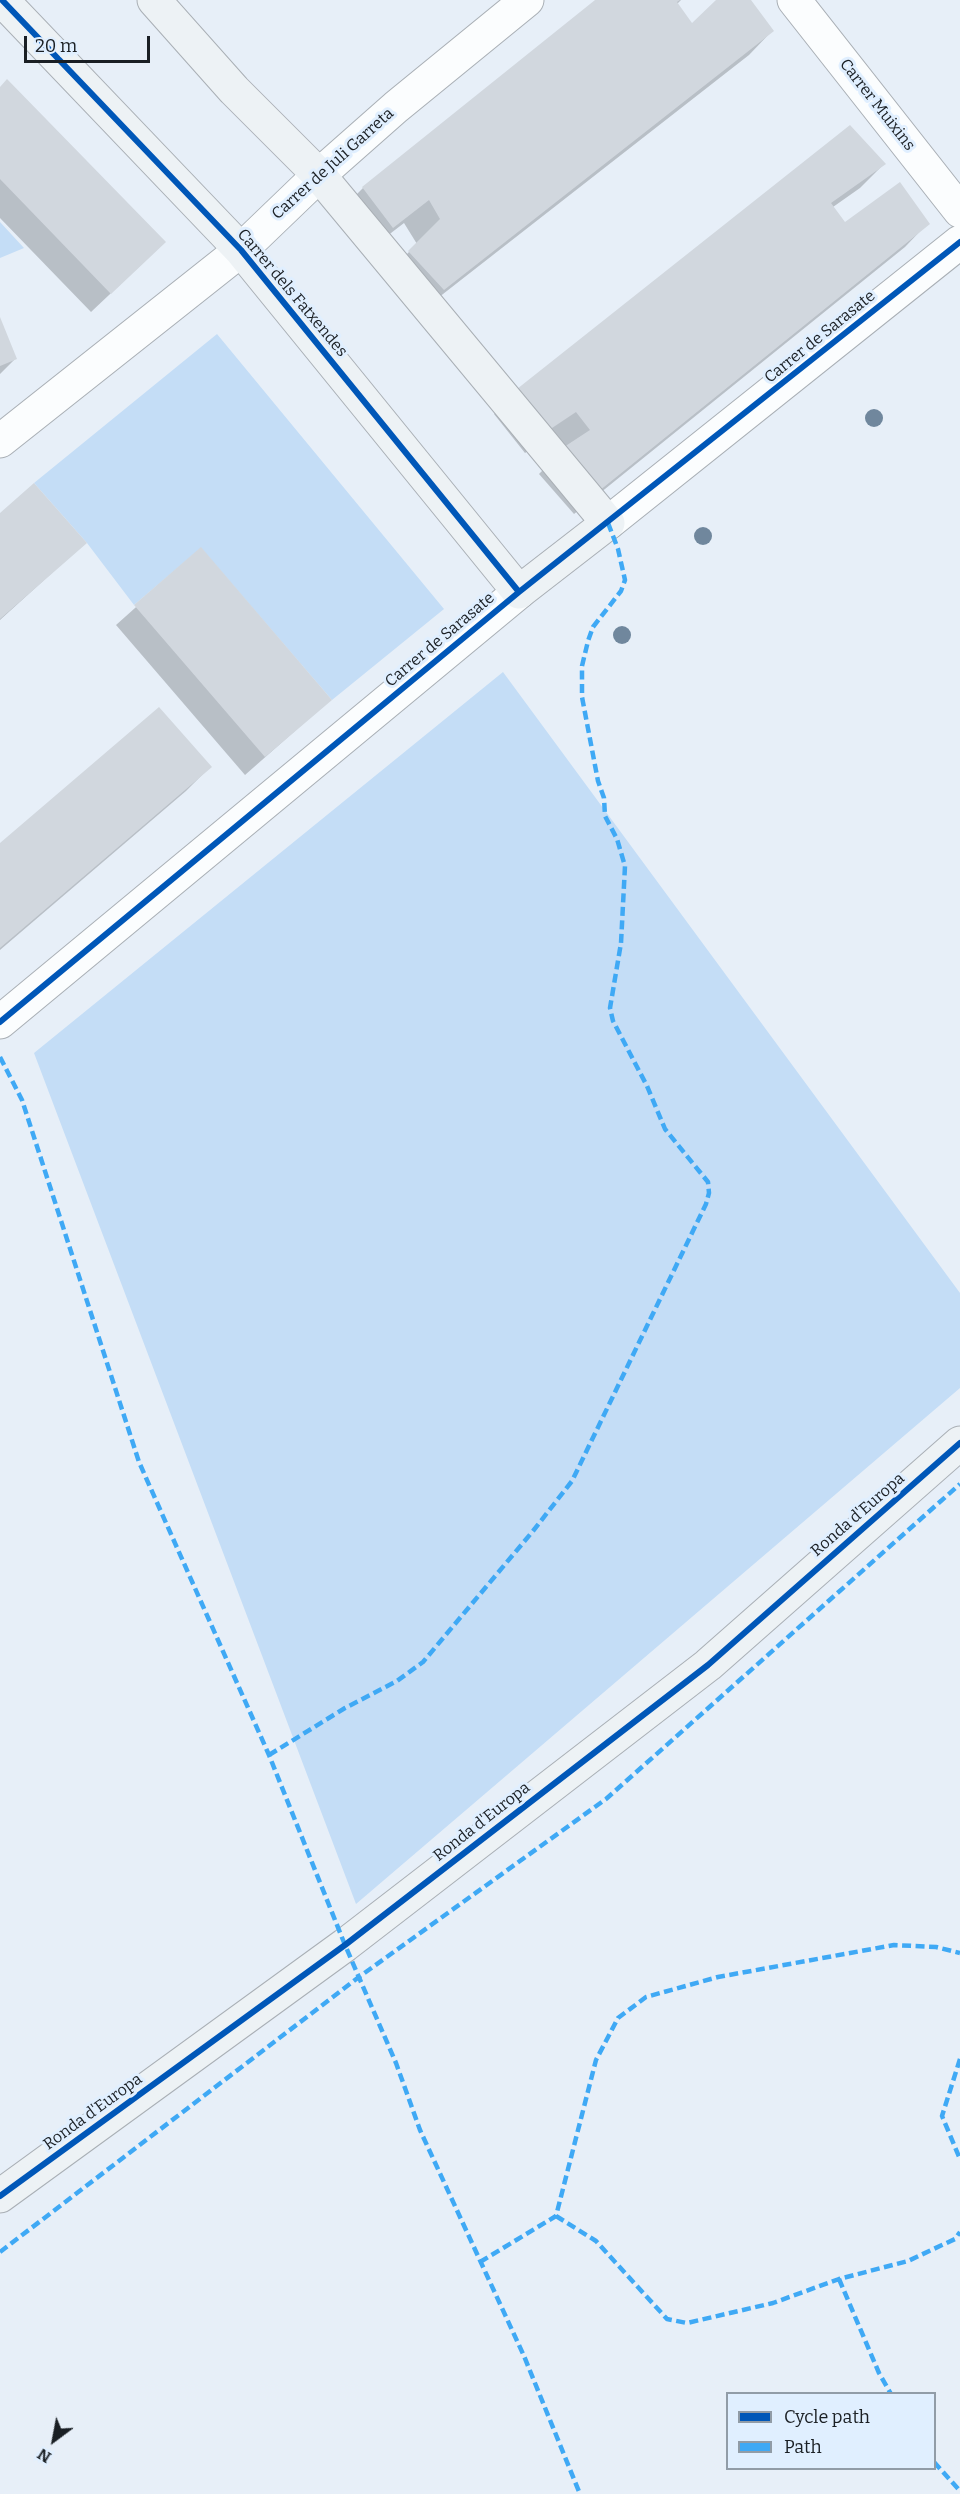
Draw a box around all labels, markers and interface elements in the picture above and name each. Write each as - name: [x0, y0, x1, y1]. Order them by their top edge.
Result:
- scale bar: [27, 24, 153, 62]
- text: 20 m: [35, 35, 77, 57]
- street label: Carrer Muixins: [835, 55, 919, 155]
- street label: Carrer de Juli Garreta: [268, 104, 398, 224]
- street label: Carrer dels Fatxendes: [233, 225, 351, 361]
- street label: Carrer de Sarasate: [761, 286, 879, 388]
- street label: Carrer de Sarasate: [381, 589, 499, 691]
- street label: Ronda d'Europa: [807, 1469, 909, 1561]
- street label: Ronda d'Europa: [430, 1778, 534, 1866]
- street label: Ronda d'Europa: [40, 2070, 146, 2154]
- legend: [726, 2392, 936, 2470]
- text: Cycle path: [784, 2406, 870, 2428]
- north arrow: [24, 2410, 84, 2470]
- text: Path: [784, 2436, 822, 2458]
- text: N: [34, 2444, 54, 2467]

